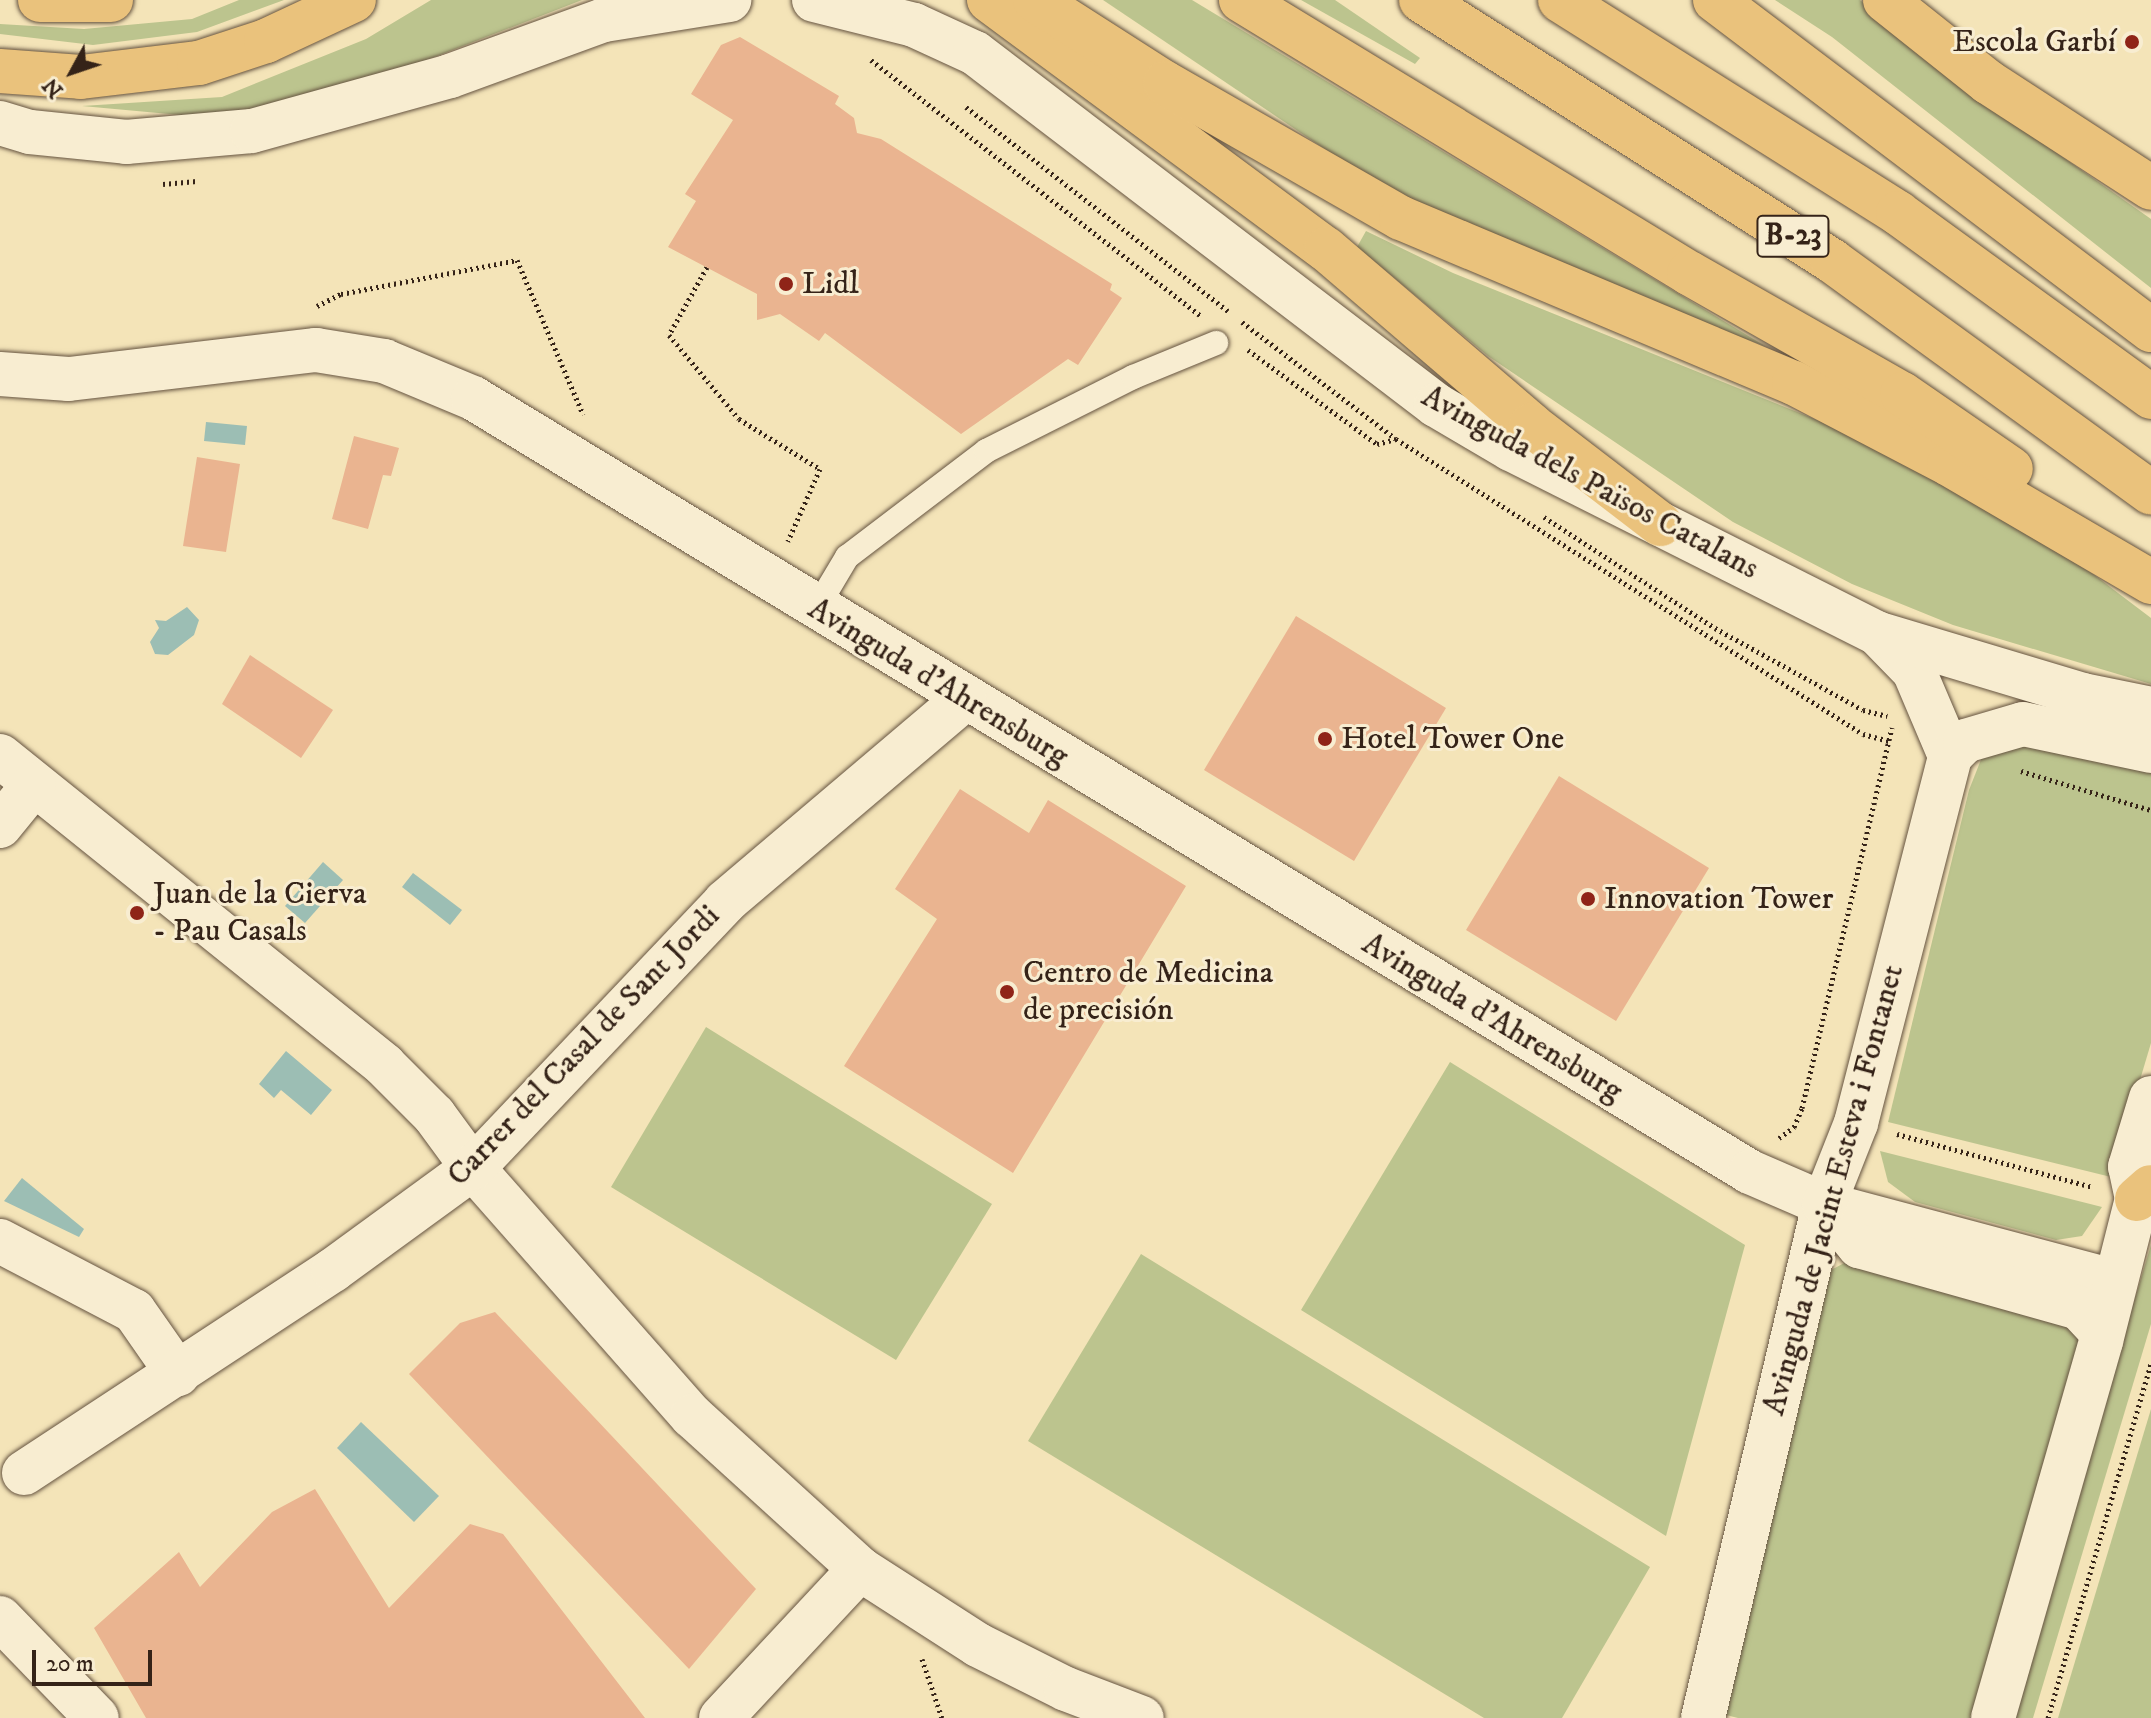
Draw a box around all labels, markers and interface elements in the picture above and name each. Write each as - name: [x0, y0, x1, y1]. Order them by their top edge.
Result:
- place label: Escola Garbí: [1952, 23, 2116, 61]
- north arrow: [32, 32, 112, 112]
- marker: Escola Garbí: [2123, 33, 2141, 51]
- text: N: [37, 72, 69, 103]
- road number: B-23: [1755, 210, 1831, 262]
- place label: Lidl: [802, 265, 859, 303]
- marker: Lidl: [777, 275, 795, 293]
- street label: Avinguda dels Països Catalans: [1415, 378, 1765, 588]
- street label: Avinguda d'Ahrensburg: [801, 590, 1075, 776]
- place label: Hotel Tower One: [1341, 720, 1564, 758]
- marker: Hotel Tower One: [1316, 730, 1334, 748]
- place label: Juan de la Cierva - Pau Casals: [153, 876, 367, 951]
- place label: Innovation Tower: [1604, 880, 1833, 918]
- marker: Innovation Tower: [1579, 890, 1597, 908]
- street label: Carrer del Casal de Sant Jordi: [440, 898, 728, 1194]
- marker: Juan de la Cierva - Pau Casals: [128, 904, 146, 922]
- street label: Avinguda d'Ahrensburg: [1355, 925, 1629, 1111]
- place label: Centro de Medicina de precisión: [1023, 955, 1273, 1030]
- street label: Avinguda de Jacint Esteva i Fontanet: [1755, 961, 1913, 1419]
- marker: Centro de Medicina de precisión: [998, 983, 1016, 1001]
- scale bar: [36, 1634, 156, 1684]
- text: 20 m: [46, 1649, 94, 1679]

